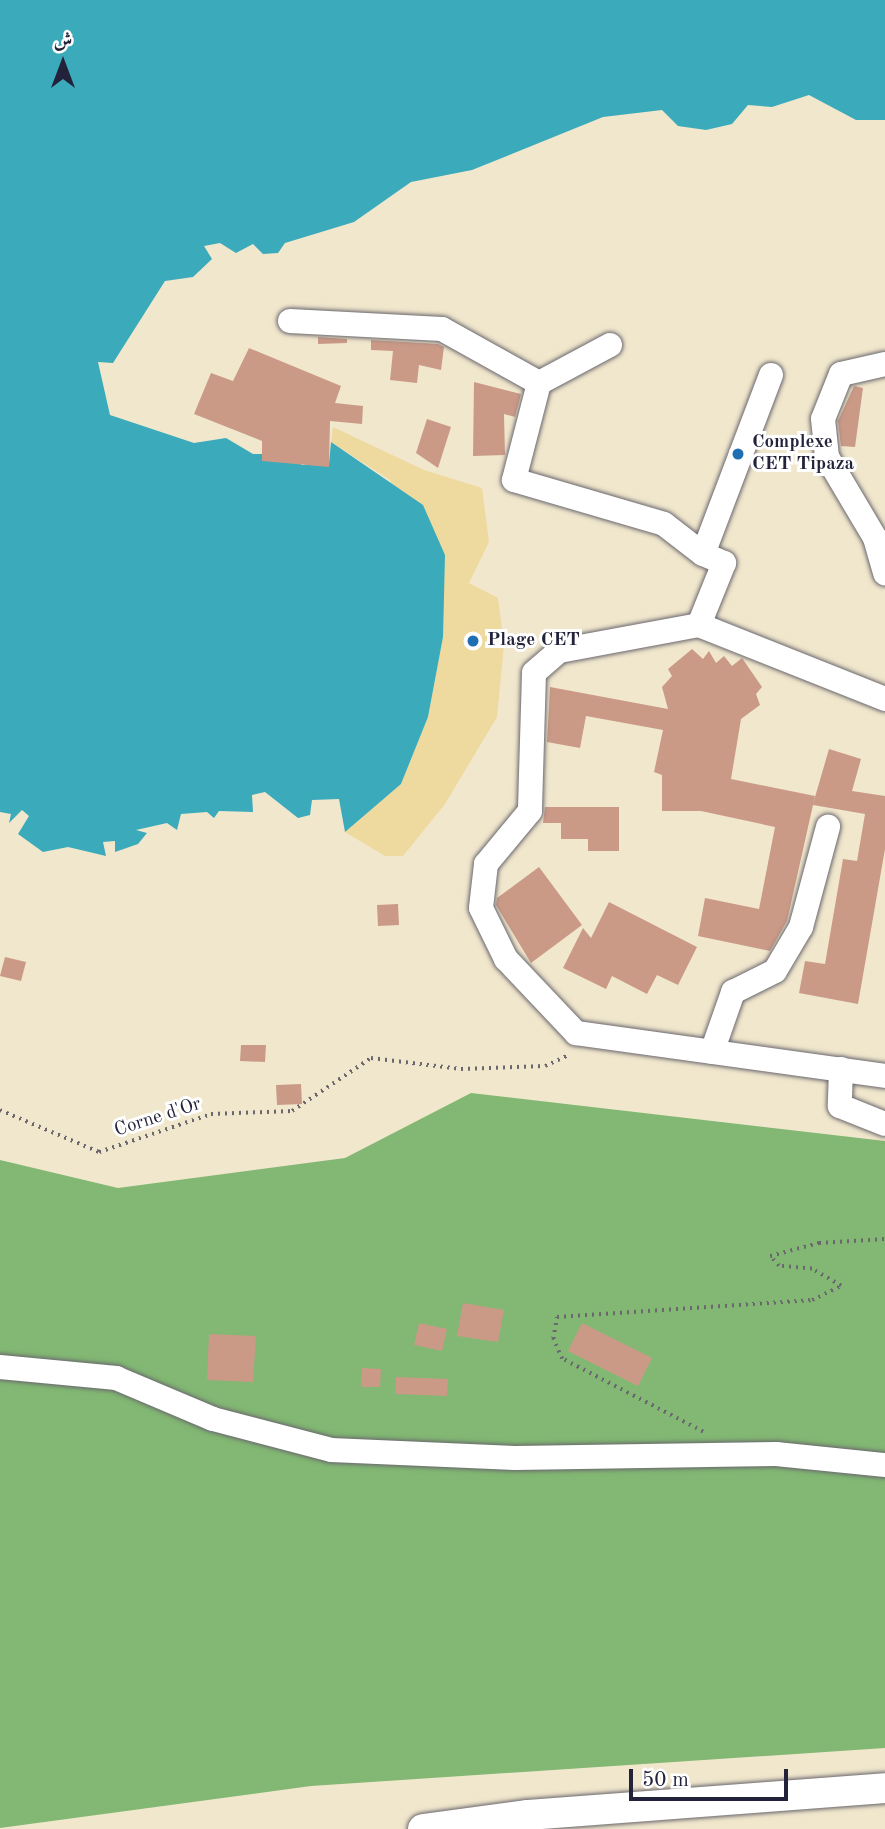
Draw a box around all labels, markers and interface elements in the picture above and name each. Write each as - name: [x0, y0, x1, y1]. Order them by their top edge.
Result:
- north arrow: [28, 28, 98, 98]
- text: ش: [54, 32, 72, 51]
- place label: Complexe CET Tipaza: [752, 432, 854, 476]
- marker: Complexe CET Tipaza: [730, 446, 746, 462]
- place label: Plage CET: [487, 630, 580, 652]
- marker: Plage CET: [465, 633, 481, 649]
- street label: Corne d'Or: [112, 1093, 204, 1143]
- scale bar: [633, 1756, 792, 1800]
- text: 50 m: [642, 1770, 689, 1791]

